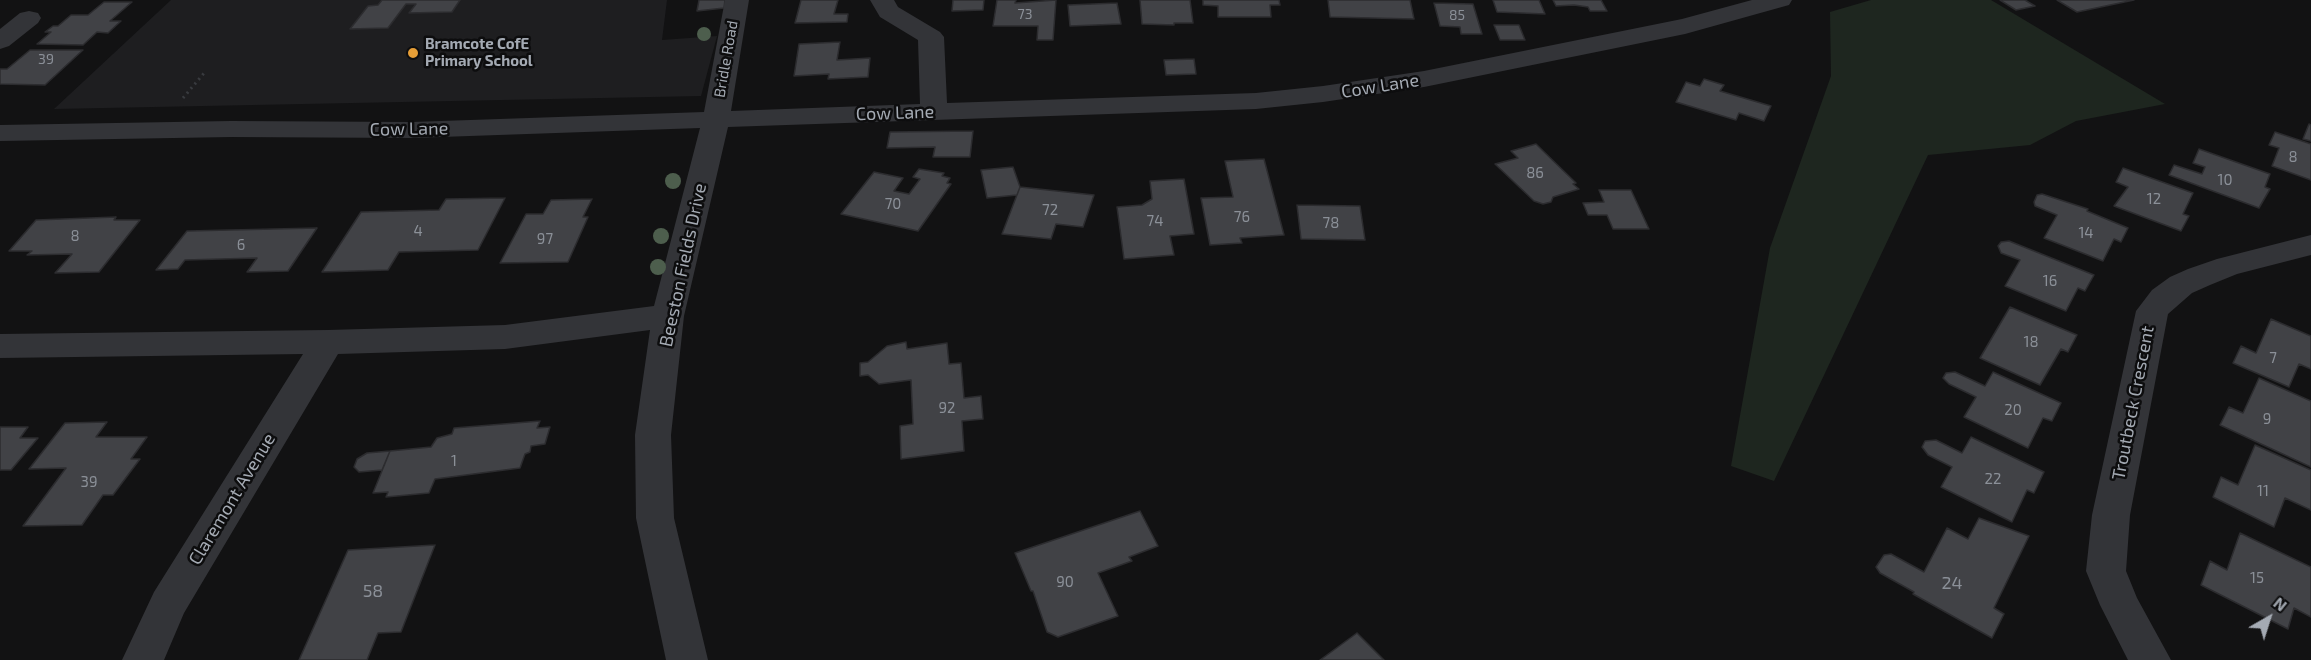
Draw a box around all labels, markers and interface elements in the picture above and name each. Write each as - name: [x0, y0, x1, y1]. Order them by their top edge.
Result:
- house number: 73: [1018, 6, 1032, 22]
- house number: 85: [1449, 7, 1465, 23]
- street label: Bridle Road: [710, 19, 742, 99]
- place label: Bramcote CofE Primary School: [425, 35, 533, 70]
- marker: Bramcote CofE Primary School: [406, 46, 420, 60]
- house number: 39: [38, 51, 54, 67]
- street label: Cow Lane: [1340, 69, 1420, 103]
- street label: Cow Lane: [855, 101, 935, 125]
- street label: Cow Lane: [370, 118, 448, 140]
- house number: 8: [2288, 148, 2298, 166]
- house number: 86: [1526, 164, 1544, 182]
- house number: 10: [2217, 171, 2233, 189]
- street label: Beeston Fields Drive: [655, 181, 711, 349]
- house number: 12: [2147, 190, 2161, 208]
- house number: 70: [885, 195, 901, 213]
- house number: 72: [1042, 201, 1058, 219]
- house number: 76: [1234, 208, 1250, 226]
- house number: 74: [1147, 212, 1163, 230]
- house number: 78: [1323, 214, 1339, 232]
- house number: 4: [413, 222, 423, 240]
- house number: 14: [2078, 224, 2094, 242]
- house number: 8: [70, 227, 80, 245]
- house number: 97: [537, 230, 553, 248]
- house number: 6: [237, 236, 245, 254]
- house number: 16: [2043, 272, 2057, 290]
- street label: Troutbeck Crescent: [2107, 324, 2159, 482]
- house number: 18: [2023, 333, 2039, 351]
- house number: 7: [2269, 349, 2277, 367]
- house number: 92: [938, 399, 956, 417]
- house number: 20: [2004, 401, 2022, 419]
- house number: 9: [2263, 410, 2271, 428]
- street label: Claremont Avenue: [184, 429, 280, 569]
- house number: 1: [451, 452, 457, 470]
- house number: 22: [1985, 470, 2001, 488]
- house number: 39: [81, 473, 97, 491]
- house number: 11: [2257, 482, 2269, 500]
- house number: 15: [2250, 569, 2264, 587]
- house number: 24: [1941, 572, 1963, 594]
- house number: 90: [1056, 573, 1074, 591]
- house number: 58: [363, 580, 383, 602]
- north arrow: [2239, 588, 2299, 648]
- text: N: [2270, 593, 2291, 615]

